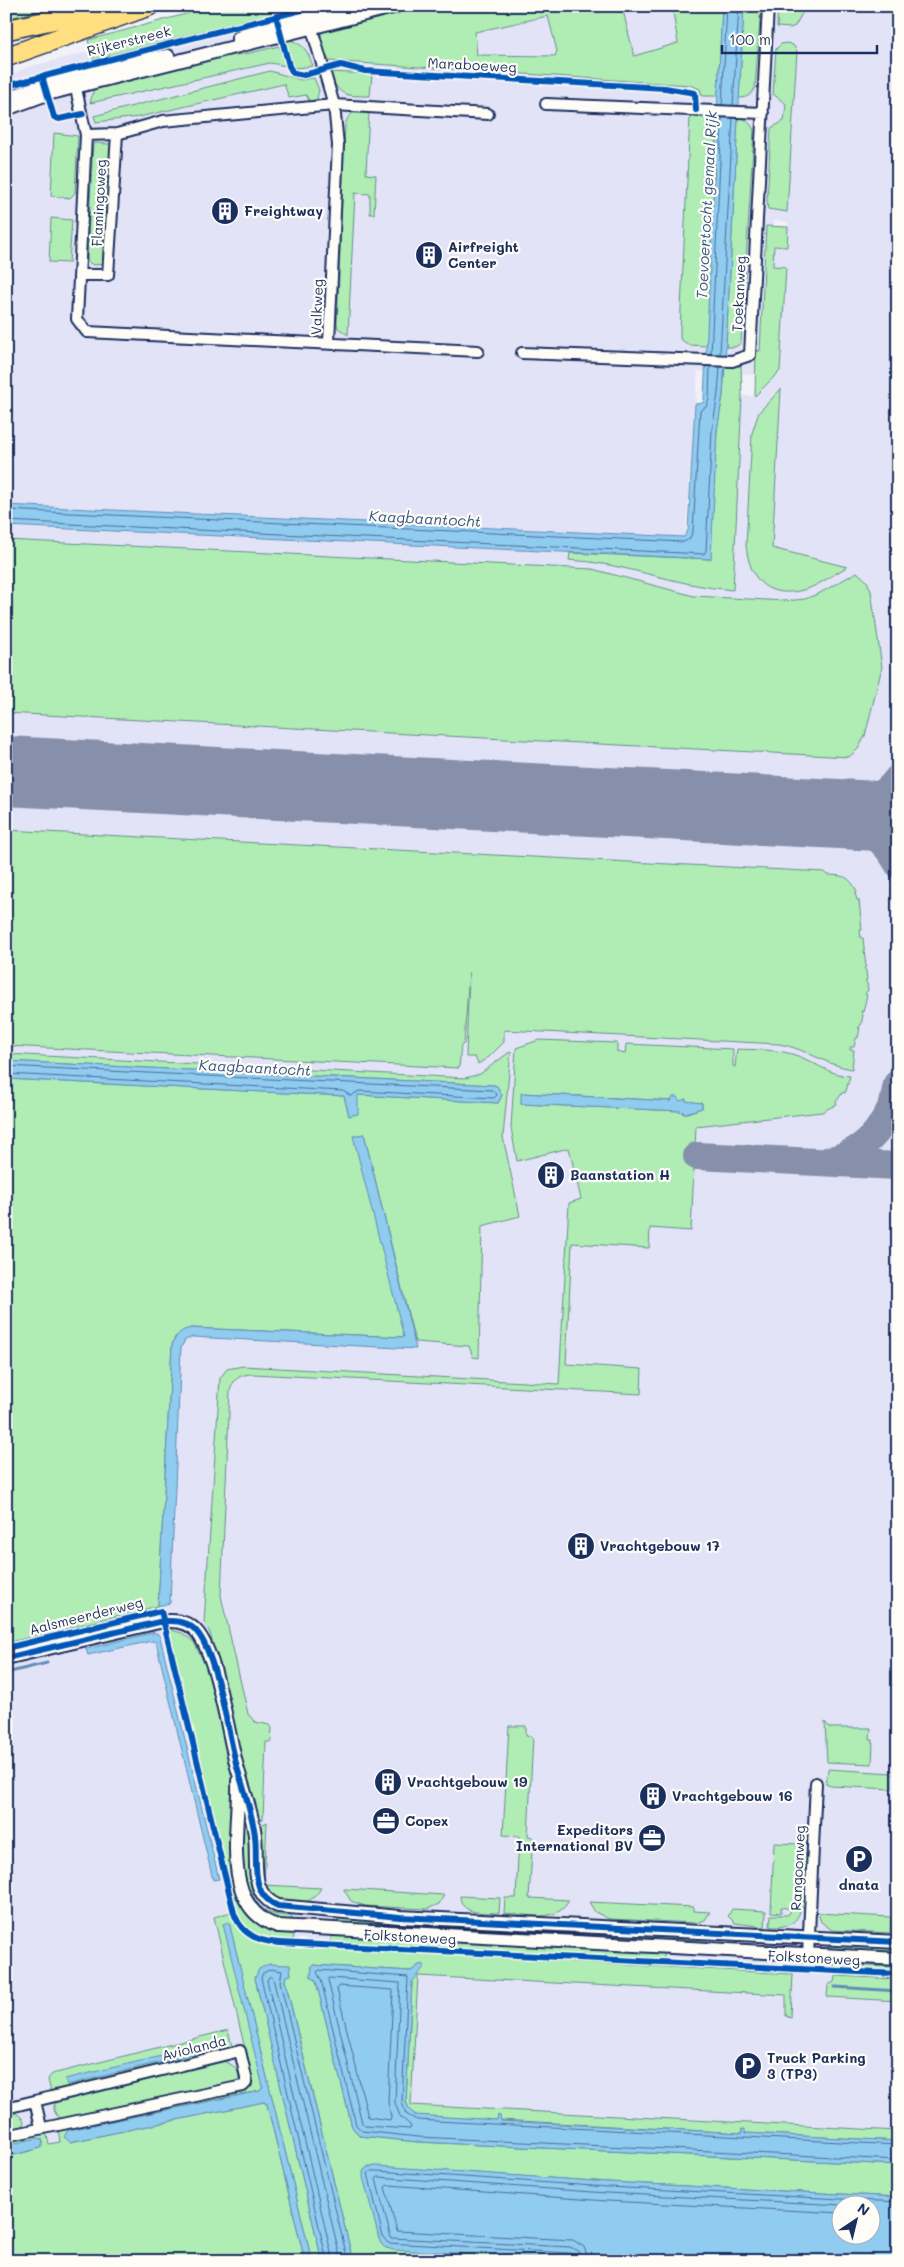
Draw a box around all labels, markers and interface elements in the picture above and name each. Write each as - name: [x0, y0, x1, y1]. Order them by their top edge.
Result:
- street label: Rijkerstreek: [85, 21, 173, 60]
- scale bar: [722, 22, 876, 54]
- text: 100 m: [729, 29, 771, 49]
- street label: Maraboeweg: [427, 53, 517, 76]
- water label: Toevoertocht gemaal Rijk: [691, 109, 721, 300]
- street label: Flamingoweg: [87, 159, 110, 247]
- building icon: Freightway: [210, 196, 240, 226]
- place label: Freightway: [244, 201, 323, 220]
- place label: Airfreight Center: [448, 237, 519, 272]
- building icon: Airfreight Center: [414, 240, 444, 270]
- street label: Toekanweg: [727, 255, 750, 333]
- street label: Valkweg: [306, 279, 327, 335]
- water label: Kaagbaantocht: [368, 505, 482, 531]
- water label: Kaagbaantocht: [198, 1054, 312, 1080]
- building icon: Baanstation H: [536, 1160, 566, 1190]
- place label: Baanstation H: [570, 1165, 670, 1184]
- building icon: Vrachtgebouw 17: [566, 1531, 596, 1561]
- place label: Vrachtgebouw 17: [600, 1536, 720, 1555]
- street label: Aalsmeerderweg: [27, 1592, 145, 1639]
- building icon: Vrachtgebouw 19: [373, 1767, 403, 1797]
- place label: Vrachtgebouw 19: [407, 1772, 528, 1791]
- building icon: Vrachtgebouw 16: [638, 1781, 668, 1811]
- place label: Vrachtgebouw 16: [672, 1786, 792, 1805]
- office icon: Copex: [371, 1806, 401, 1836]
- place label: Copex: [405, 1811, 448, 1830]
- place label: Expeditors International BV: [516, 1820, 633, 1855]
- office icon: Expeditors International BV: [637, 1823, 667, 1853]
- street label: Rangoonweg: [786, 1825, 809, 1911]
- parking icon: dnata: [844, 1844, 874, 1874]
- place label: dnata: [839, 1875, 880, 1894]
- street label: Folkstoneweg: [363, 1925, 457, 1948]
- street label: Folkstoneweg: [767, 1946, 861, 1969]
- street label: Aviolanda: [160, 2030, 228, 2065]
- place label: Truck Parking 3 (TP3): [767, 2048, 866, 2083]
- parking icon: Truck Parking 3 (TP3): [733, 2051, 763, 2081]
- north arrow: [832, 2194, 882, 2244]
- text: N: [854, 2198, 874, 2220]

